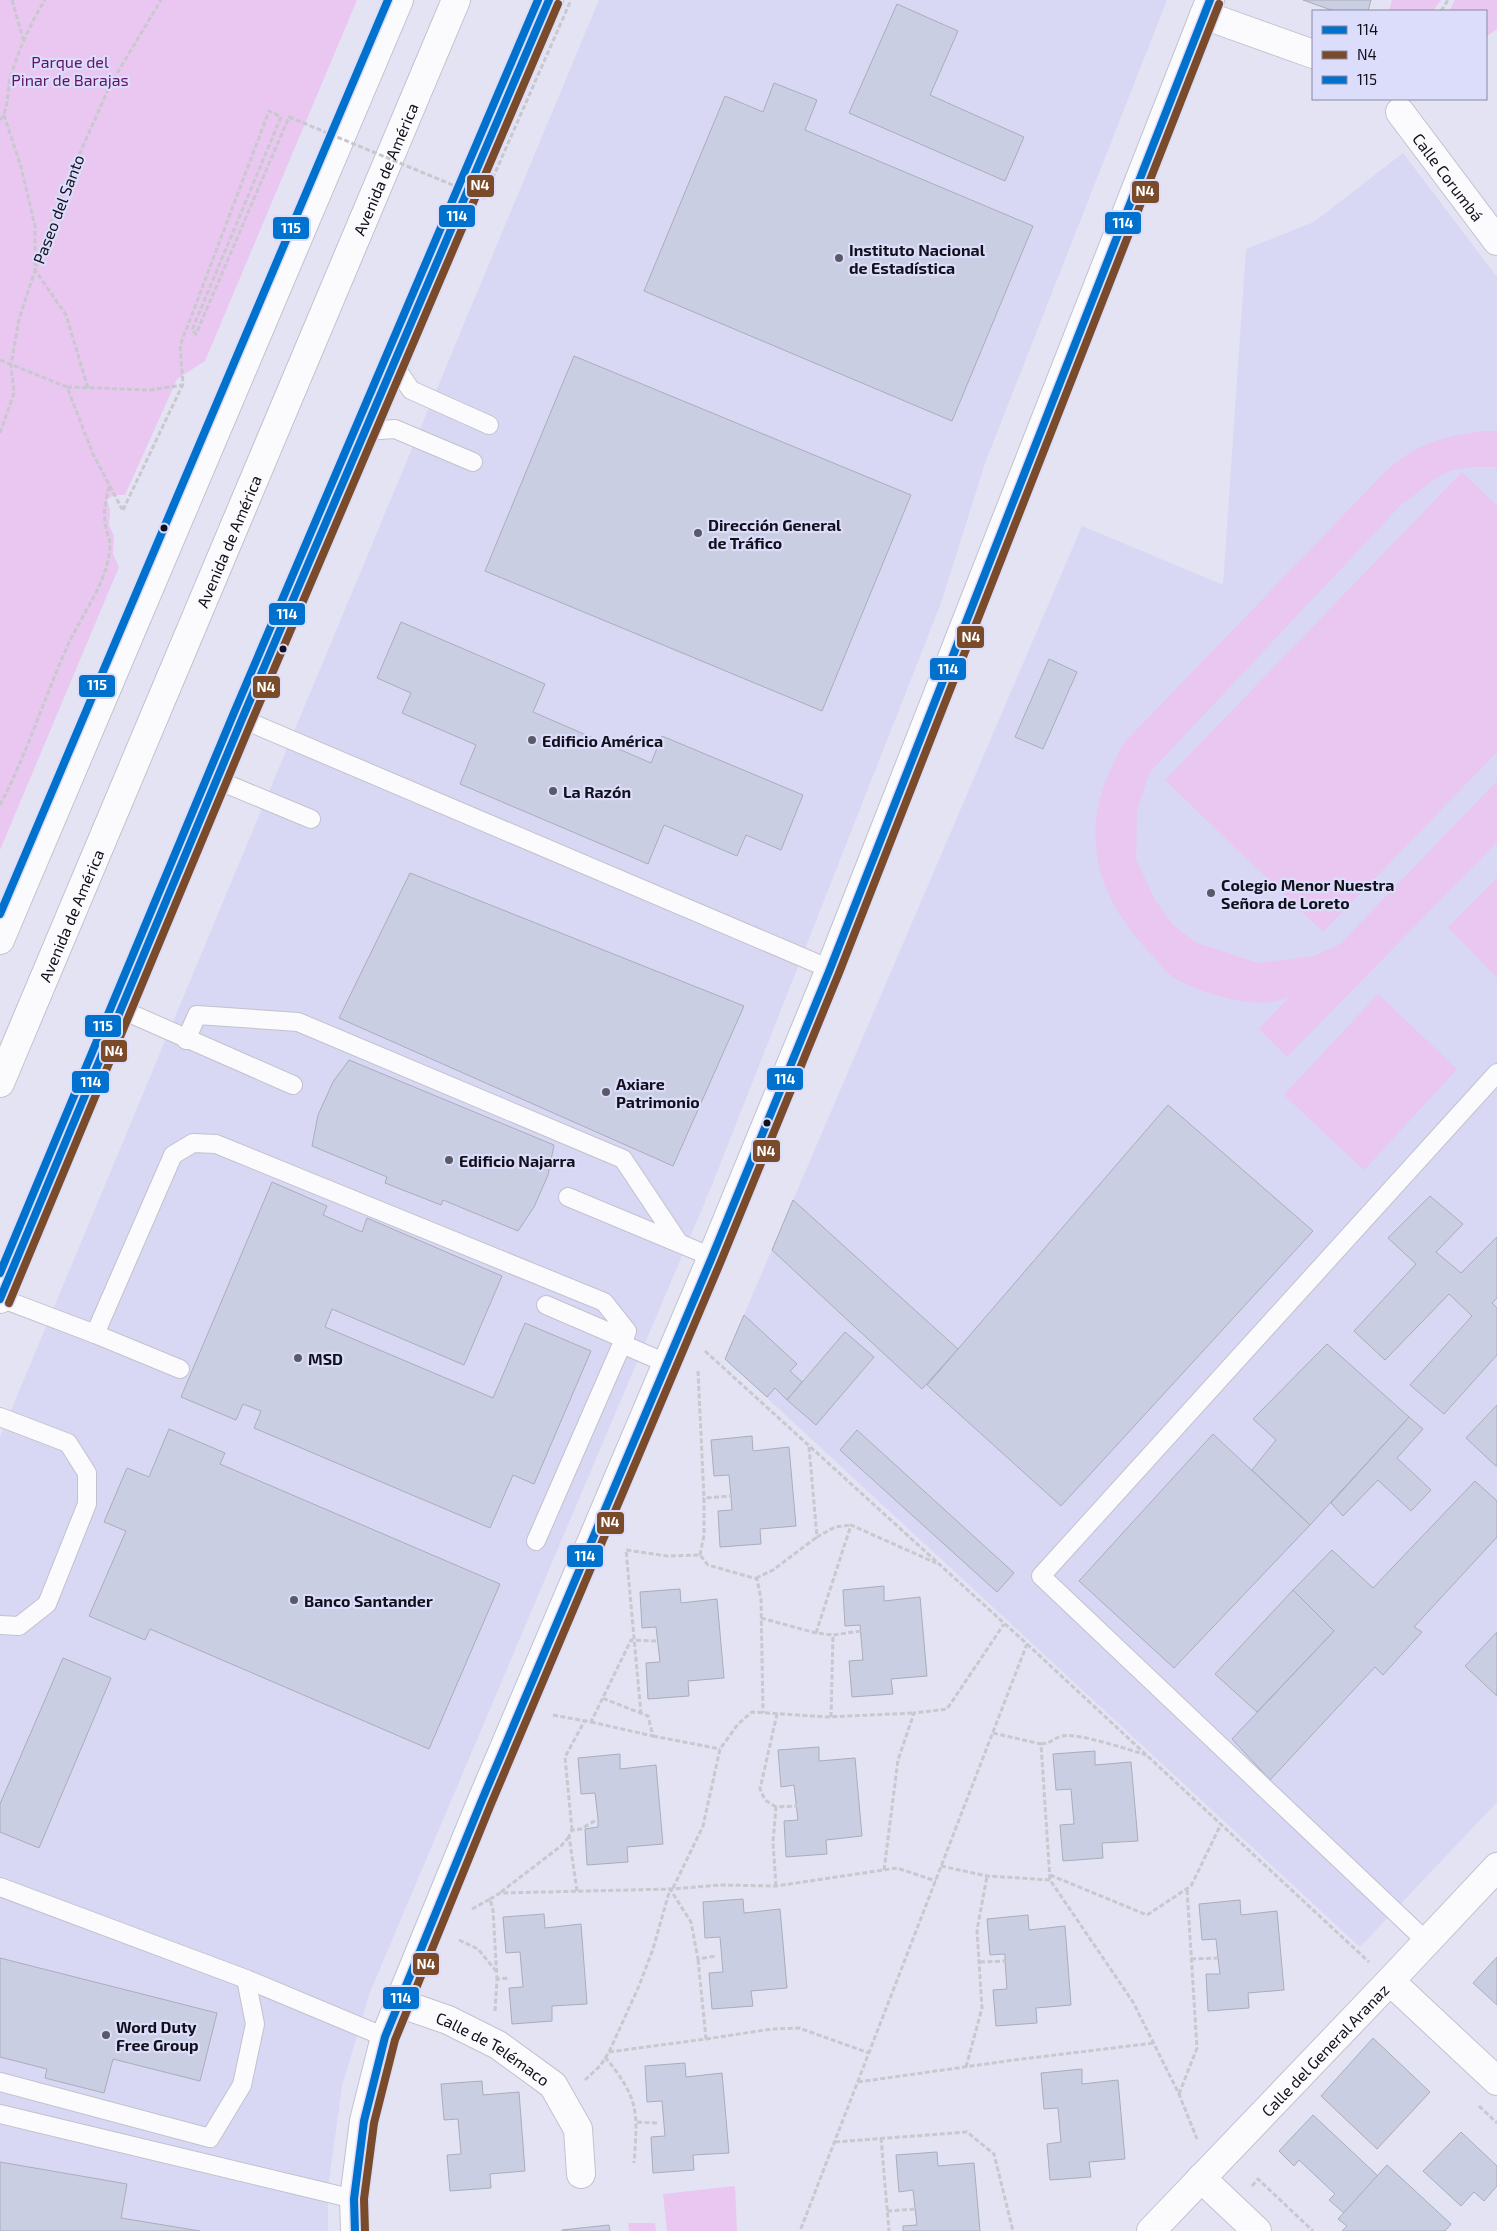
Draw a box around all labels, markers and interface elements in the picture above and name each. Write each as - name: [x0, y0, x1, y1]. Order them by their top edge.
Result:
- legend: [1312, 10, 1487, 100]
- text: 114: [1357, 20, 1378, 38]
- text: N4: [1357, 45, 1377, 63]
- park label: Parque del Pinar de Barajas: [11, 52, 129, 90]
- text: 115: [1357, 70, 1377, 88]
- street label: Avenida de América: [349, 100, 421, 238]
- street label: Calle Corumbá: [1409, 129, 1488, 225]
- street label: Paseo del Santo: [28, 152, 88, 266]
- line badge: N4: [466, 174, 495, 198]
- text: N4: [470, 176, 490, 193]
- line badge: N4: [1131, 180, 1160, 204]
- text: N4: [1135, 182, 1155, 199]
- line badge: 114: [438, 204, 476, 228]
- text: 114: [446, 207, 468, 224]
- line badge: 114: [1104, 211, 1142, 235]
- text: 114: [1112, 214, 1134, 231]
- line badge: 115: [272, 216, 310, 240]
- text: 115: [281, 219, 301, 236]
- place label: Instituto Nacional de Estadística: [849, 240, 986, 277]
- marker: Instituto Nacional de Estadística: [833, 252, 845, 264]
- street label: Avenida de América: [192, 472, 264, 610]
- place label: Dirección General de Tráfico: [708, 515, 842, 552]
- unlabelled marker: [159, 523, 169, 533]
- marker: Dirección General de Tráfico: [692, 527, 704, 539]
- line badge: 114: [268, 602, 306, 626]
- text: 114: [276, 605, 298, 622]
- line badge: N4: [956, 625, 985, 649]
- text: N4: [961, 628, 981, 645]
- unlabelled marker: [278, 644, 288, 654]
- line badge: 114: [929, 657, 967, 681]
- text: 114: [937, 660, 959, 677]
- line badge: 115: [78, 674, 116, 698]
- line badge: N4: [252, 675, 281, 699]
- text: 115: [87, 676, 107, 693]
- text: N4: [256, 678, 276, 695]
- place label: Edificio América: [542, 731, 663, 750]
- marker: Edificio América: [526, 734, 538, 746]
- place label: La Razón: [563, 782, 631, 801]
- marker: La Razón: [547, 785, 559, 797]
- street label: Avenida de América: [34, 846, 107, 984]
- place label: Colegio Menor Nuestra Señora de Loreto: [1221, 875, 1394, 912]
- marker: Colegio Menor Nuestra Señora de Loreto: [1205, 887, 1217, 899]
- line badge: 115: [84, 1014, 122, 1038]
- text: 115: [93, 1017, 113, 1034]
- line badge: N4: [100, 1039, 128, 1063]
- text: N4: [104, 1042, 124, 1059]
- line badge: 114: [766, 1067, 804, 1091]
- line badge: 114: [71, 1070, 110, 1094]
- text: 114: [774, 1070, 796, 1087]
- text: 114: [80, 1073, 102, 1090]
- place label: Axiare Patrimonio: [616, 1074, 700, 1111]
- marker: Axiare Patrimonio: [600, 1086, 612, 1098]
- unlabelled marker: [762, 1118, 772, 1128]
- line badge: N4: [752, 1139, 781, 1163]
- text: N4: [756, 1142, 776, 1159]
- place label: Edificio Najarra: [459, 1151, 575, 1170]
- marker: Edificio Najarra: [443, 1154, 455, 1166]
- place label: MSD: [308, 1349, 343, 1368]
- marker: MSD: [292, 1352, 304, 1364]
- line badge: N4: [596, 1511, 625, 1535]
- text: N4: [600, 1513, 620, 1530]
- line badge: 114: [566, 1544, 604, 1568]
- text: 114: [574, 1547, 596, 1564]
- place label: Banco Santander: [304, 1591, 433, 1610]
- marker: Banco Santander: [288, 1594, 300, 1606]
- line badge: N4: [412, 1952, 440, 1976]
- text: N4: [416, 1955, 436, 1972]
- street label: Calle del General Aranaz: [1257, 1979, 1392, 2120]
- line badge: 114: [382, 1986, 420, 2010]
- text: 114: [390, 1989, 412, 2006]
- street label: Calle de Telémaco: [434, 2007, 554, 2089]
- place label: Word Duty Free Group: [116, 2017, 198, 2054]
- marker: Word Duty Free Group: [100, 2029, 112, 2041]

